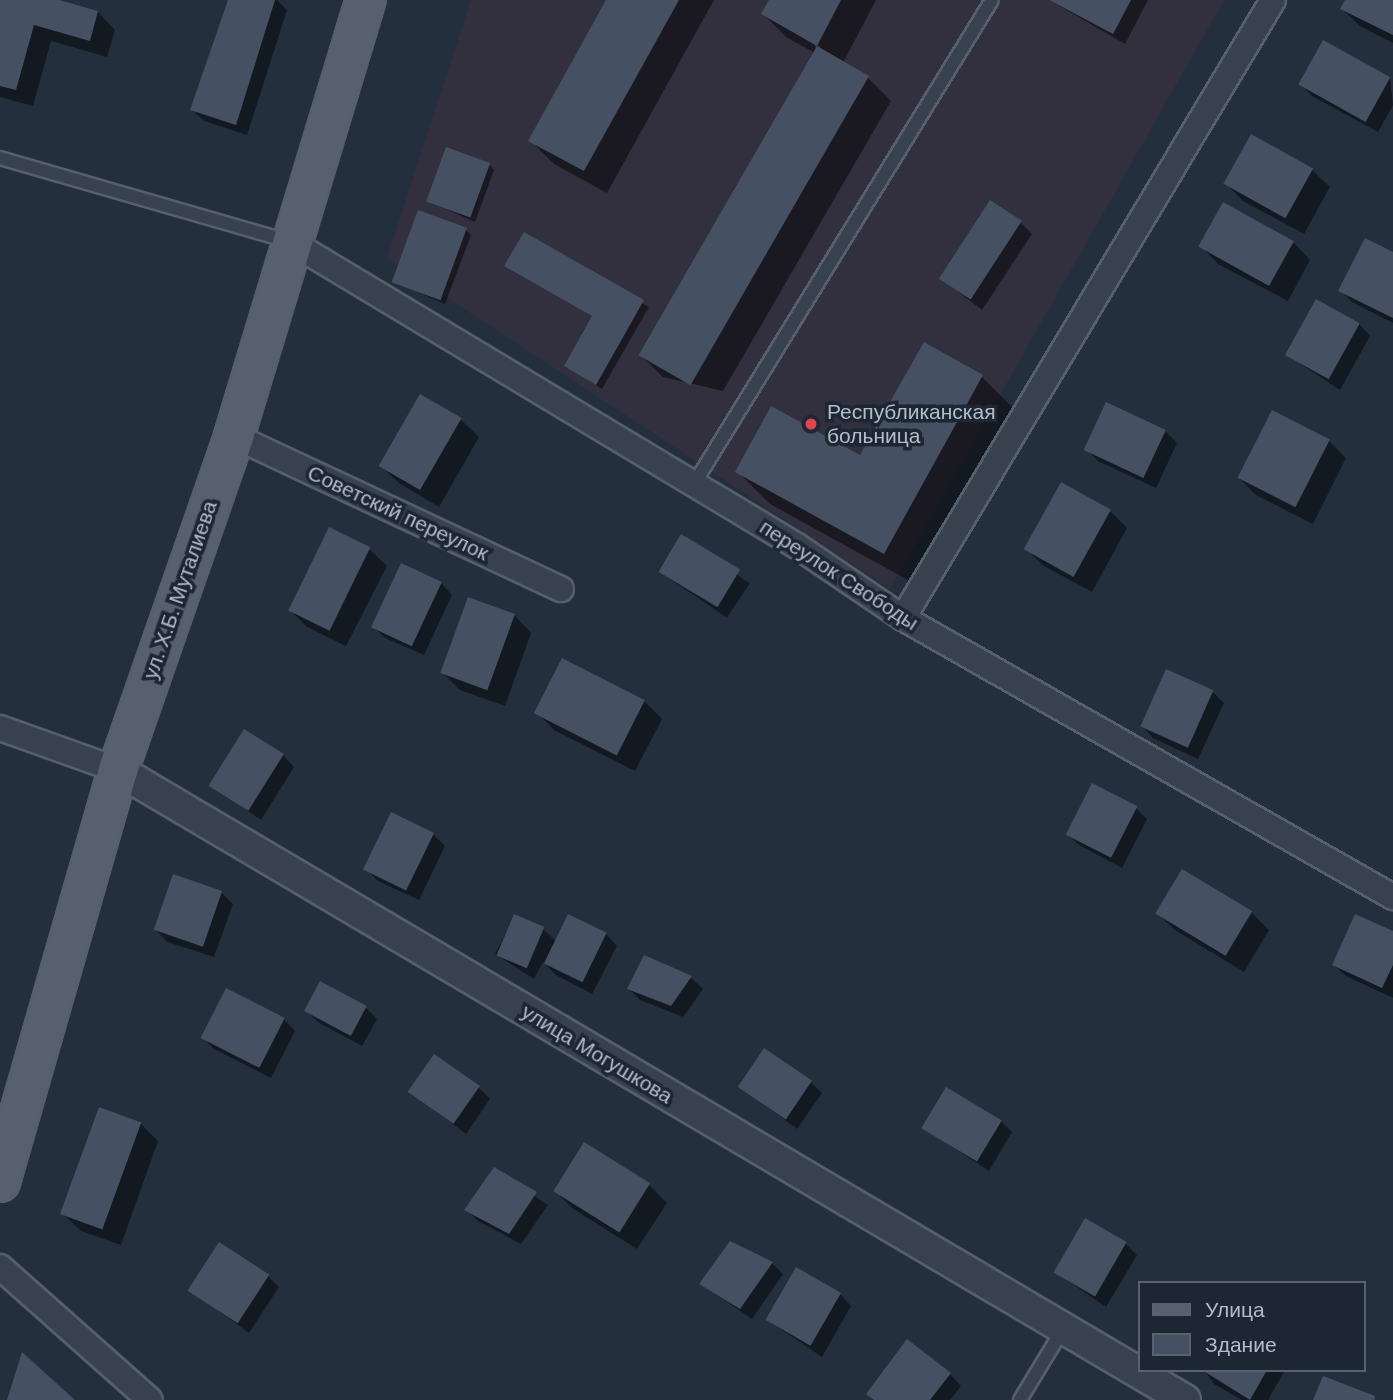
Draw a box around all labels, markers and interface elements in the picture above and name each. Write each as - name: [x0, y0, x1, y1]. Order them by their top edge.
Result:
- place label: Республиканская больница: [827, 399, 996, 449]
- marker: Республиканская больница: [801, 414, 821, 434]
- street label: Советский переулок: [304, 460, 492, 566]
- street label: ул. Х.Б. Муталиева: [138, 498, 222, 682]
- street label: переулок Свободы: [755, 514, 923, 636]
- street label: улица Могушкова: [517, 999, 677, 1109]
- legend: [1138, 1281, 1365, 1372]
- text: Улица: [1205, 1298, 1265, 1321]
- text: Здание: [1205, 1333, 1277, 1356]

